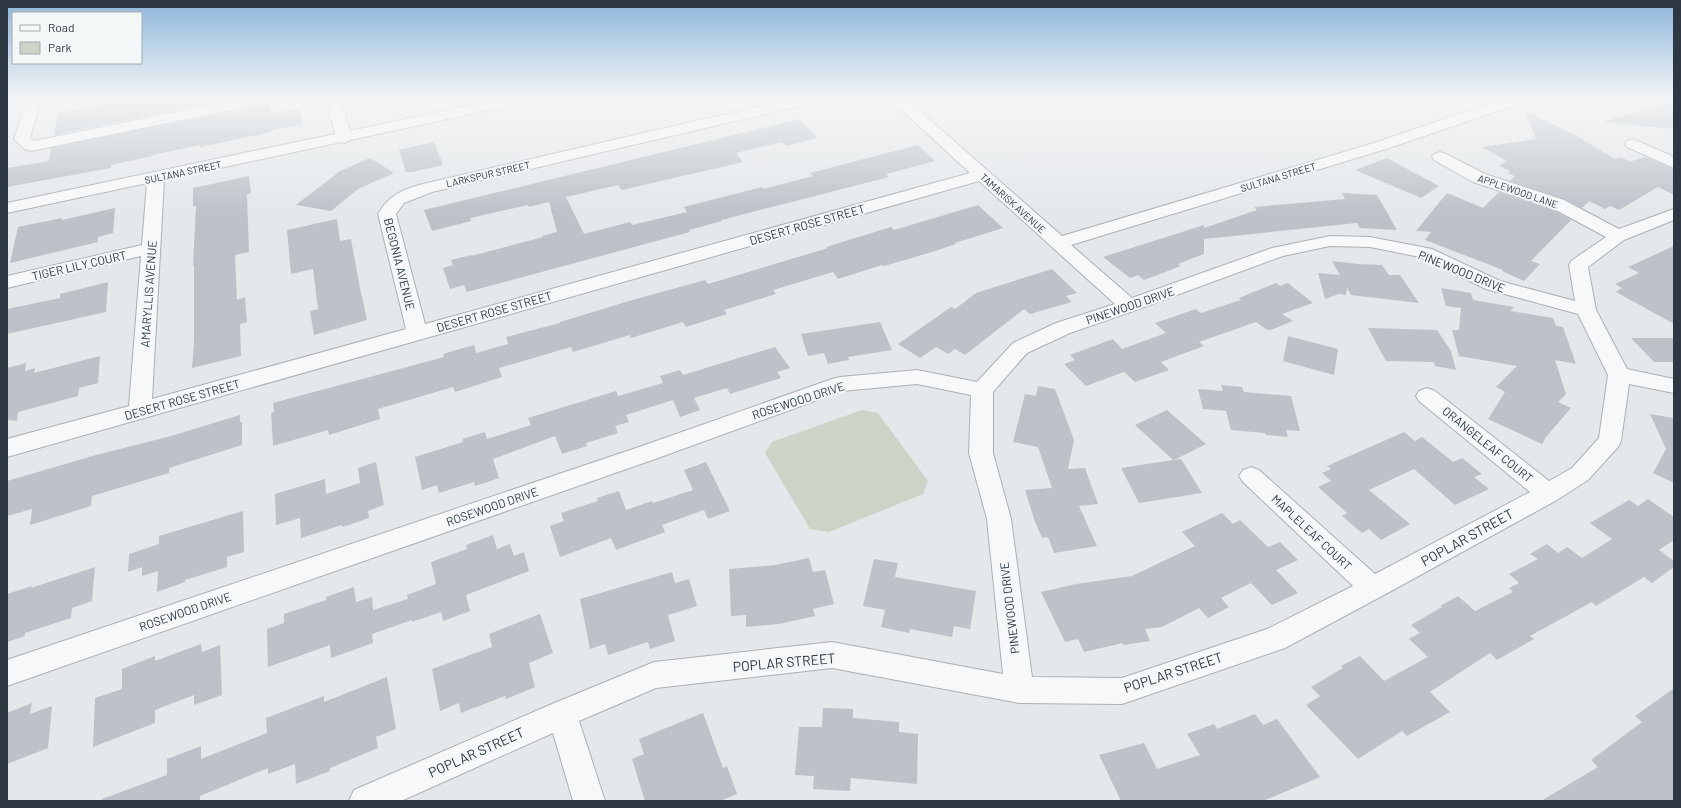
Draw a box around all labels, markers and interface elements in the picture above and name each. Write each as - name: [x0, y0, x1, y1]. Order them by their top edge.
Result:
- legend: [12, 12, 142, 64]
- text: Road: [48, 20, 75, 34]
- text: Park: [48, 40, 72, 54]
- street label: SULTANA STREET: [143, 158, 223, 186]
- street label: LARKSPUR STREET: [445, 158, 531, 190]
- street label: SULTANA STREET: [1239, 160, 1318, 194]
- street label: TAMARISK AVENUE: [978, 171, 1048, 235]
- street label: APPLEWOOD LANE: [1476, 172, 1560, 210]
- street label: DESERT ROSE STREET: [748, 201, 866, 247]
- street label: BEGONIA AVENUE: [382, 216, 418, 312]
- street label: AMARYLLIS AVENUE: [137, 240, 159, 348]
- street label: TIGER LILY COURT: [30, 247, 128, 283]
- street label: PINEWOOD DRIVE: [1416, 247, 1508, 295]
- street label: PINEWOOD DRIVE: [1084, 283, 1176, 327]
- street label: DESERT ROSE STREET: [435, 288, 553, 334]
- street label: DESERT ROSE STREET: [123, 376, 241, 422]
- street label: ROSEWOOD DRIVE: [750, 378, 846, 422]
- street label: ORANGELEAF COURT: [1440, 403, 1536, 485]
- street label: ROSEWOOD DRIVE: [444, 484, 540, 528]
- street label: MAPLELEAF COURT: [1269, 491, 1355, 573]
- street label: POPLAR STREET: [1418, 505, 1516, 569]
- street label: PINEWOOD DRIVE: [996, 561, 1022, 655]
- street label: ROSEWOOD DRIVE: [137, 589, 233, 633]
- street label: POPLAR STREET: [1121, 648, 1225, 696]
- street label: POPLAR STREET: [732, 649, 836, 675]
- street label: POPLAR STREET: [425, 723, 527, 781]

